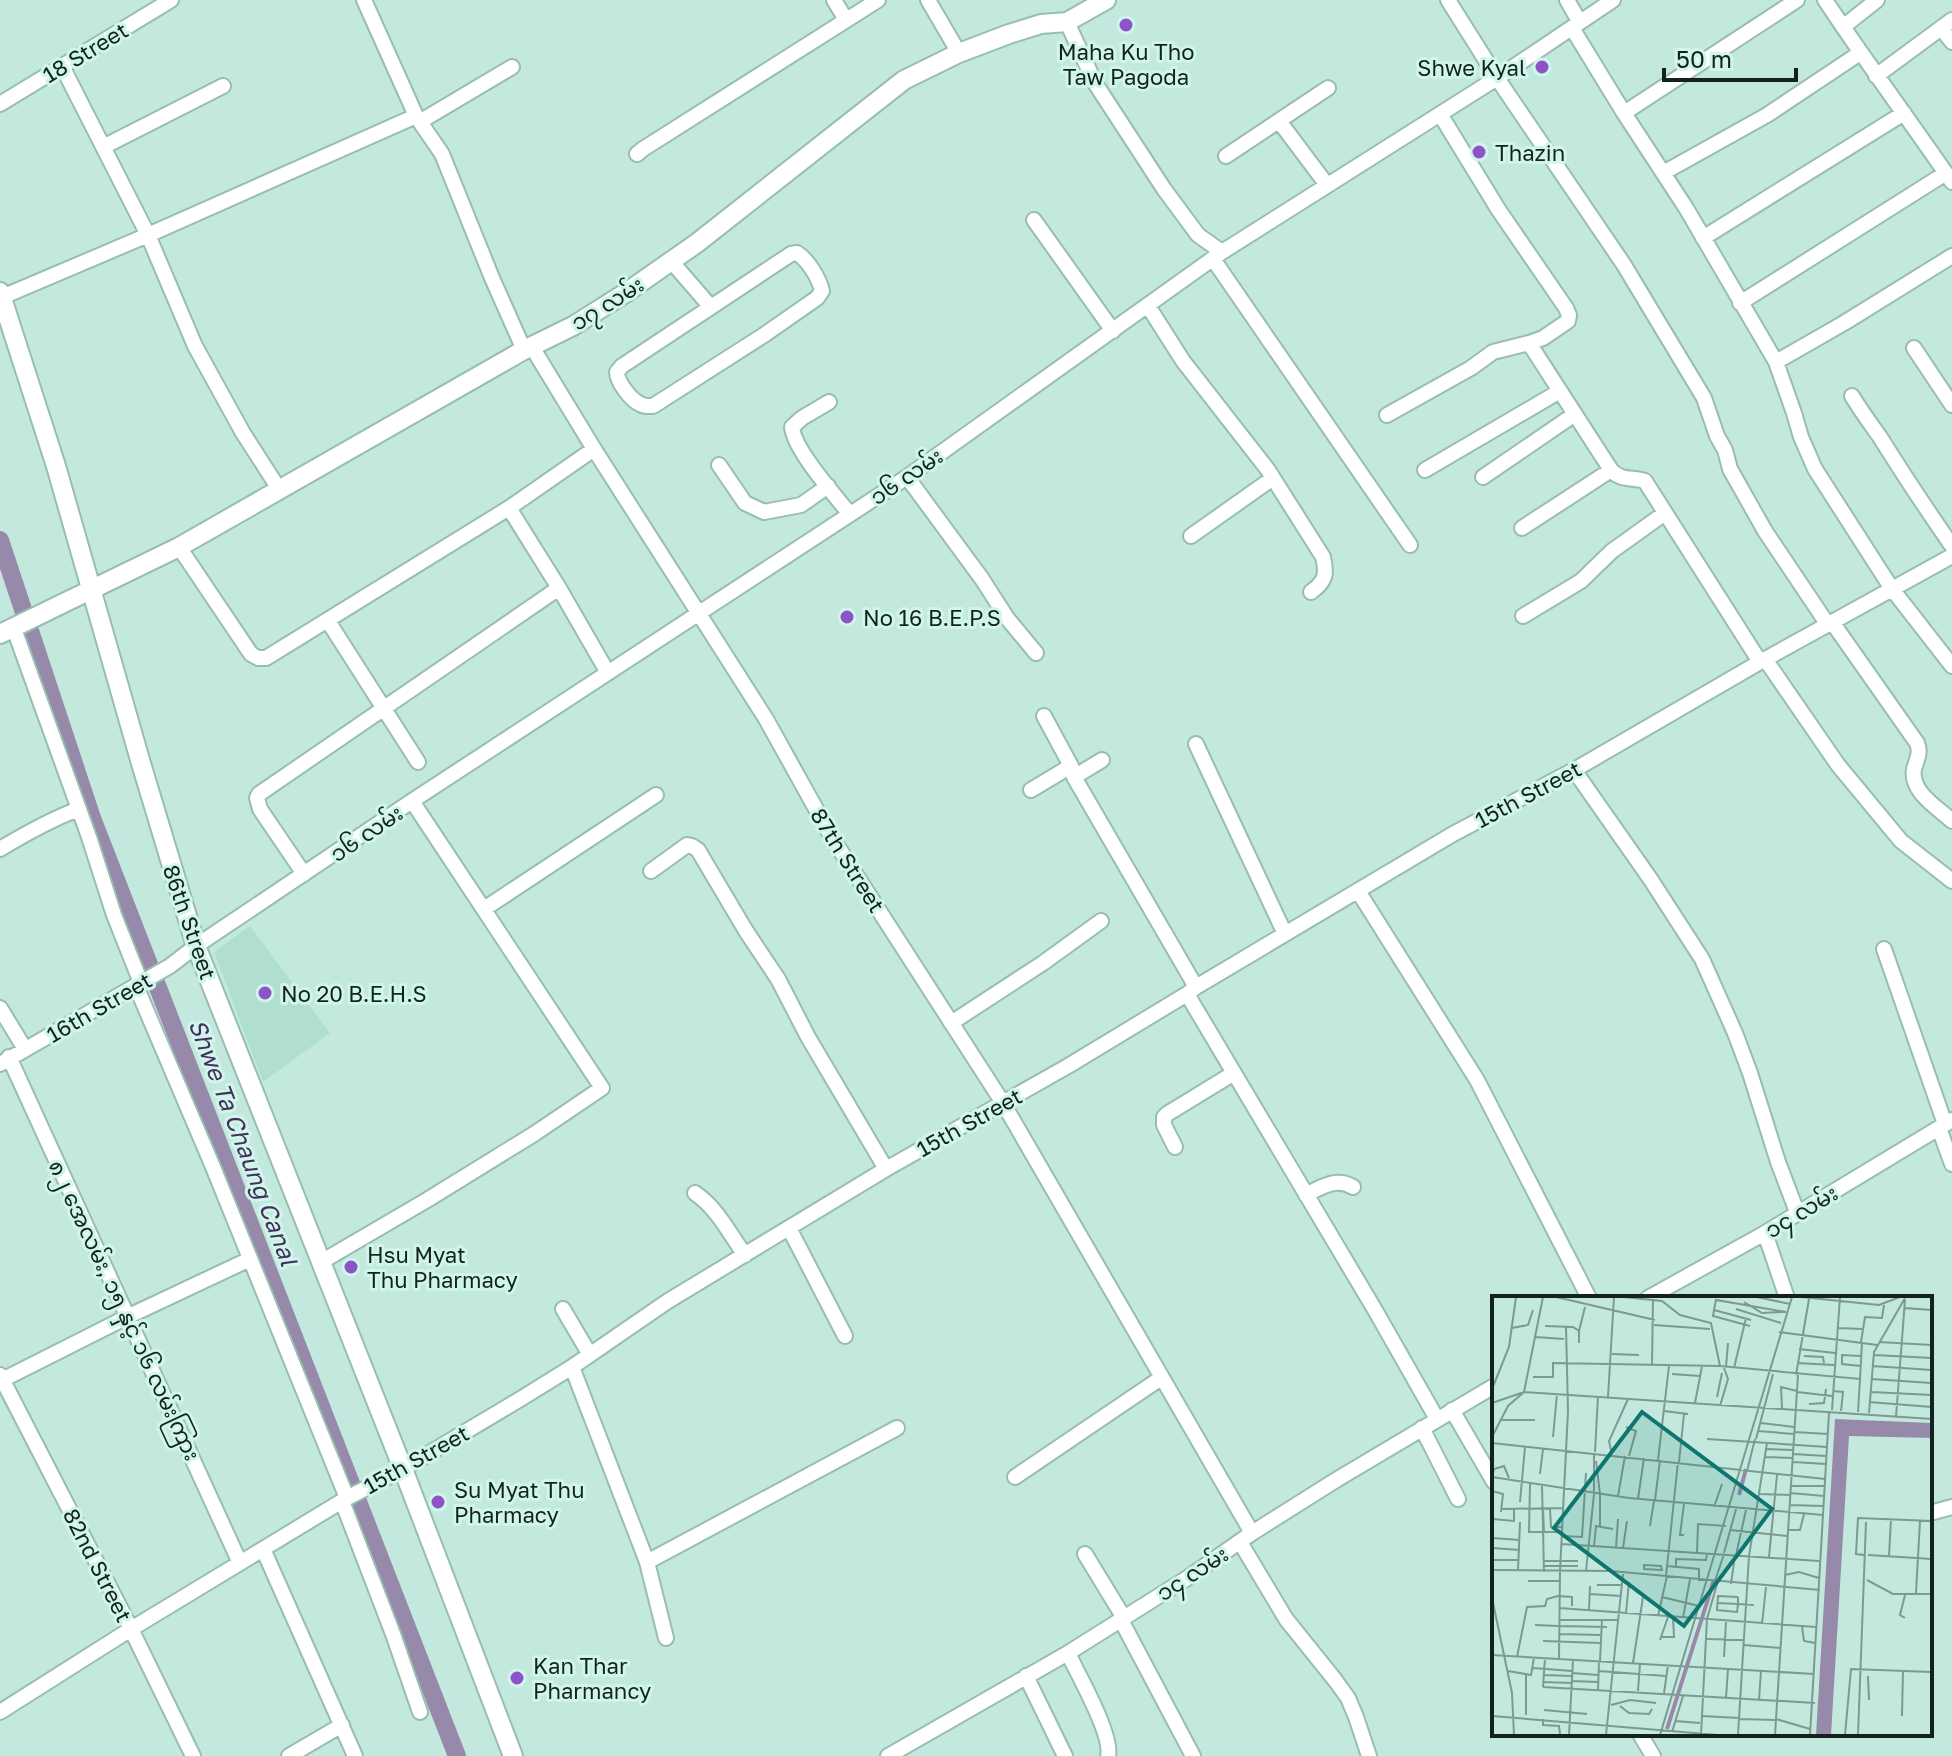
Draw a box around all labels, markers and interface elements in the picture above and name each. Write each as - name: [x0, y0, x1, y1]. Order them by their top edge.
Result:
- street label: 18 Street: [37, 16, 133, 88]
- marker: Maha Ku Tho Taw Pagoda: [1117, 16, 1135, 34]
- scale bar: [1664, 32, 1796, 82]
- place label: Maha Ku Tho Taw Pagoda: [1058, 38, 1194, 90]
- text: 50 m: [1676, 44, 1732, 73]
- place label: Shwe Kyal: [1417, 54, 1526, 81]
- marker: Shwe Kyal: [1533, 58, 1551, 76]
- place label: Thazin: [1495, 139, 1565, 166]
- marker: Thazin: [1470, 143, 1488, 161]
- street label: ၁၇ လမ်း: [565, 269, 651, 340]
- street label: ၁၆ လမ်း: [864, 441, 948, 510]
- place label: No 16 B.E.P.S: [863, 604, 1001, 631]
- marker: No 16 B.E.P.S: [838, 608, 856, 626]
- street label: 15th Street: [1470, 755, 1586, 833]
- street label: ၁၆ လမ်း: [324, 798, 408, 867]
- street label: 87th Street: [805, 803, 891, 917]
- street label: 86th Street: [158, 861, 222, 983]
- street label: 16th Street: [42, 966, 156, 1048]
- place label: No 20 B.E.H.S: [281, 980, 427, 1007]
- marker: No 20 B.E.H.S: [256, 984, 274, 1002]
- water label: Shwe Ta Chaung Canal: [183, 1015, 305, 1271]
- street label: 15th Street: [912, 1082, 1026, 1162]
- street label: ၈၂ အေလမ်း, ၁၅ နှင့် ၁၆ လမ်းကြား: [39, 1155, 208, 1467]
- street label: ၁၄ လမ်း: [1759, 1178, 1845, 1247]
- place label: Hsu Myat Thu Pharmacy: [367, 1241, 518, 1293]
- marker: Hsu Myat Thu Pharmacy: [342, 1258, 360, 1276]
- inset map: [1492, 1296, 1932, 1736]
- street label: 15th Street: [359, 1419, 473, 1499]
- place label: Su Myat Thu Pharmacy: [454, 1476, 584, 1528]
- marker: Su Myat Thu Pharmacy: [429, 1493, 447, 1511]
- street label: 82nd Street: [58, 1504, 138, 1626]
- street label: ၁၄ လမ်း: [1151, 1539, 1236, 1610]
- place label: Kan Thar Pharmancy: [533, 1652, 651, 1704]
- marker: Kan Thar Pharmancy: [508, 1669, 526, 1687]

